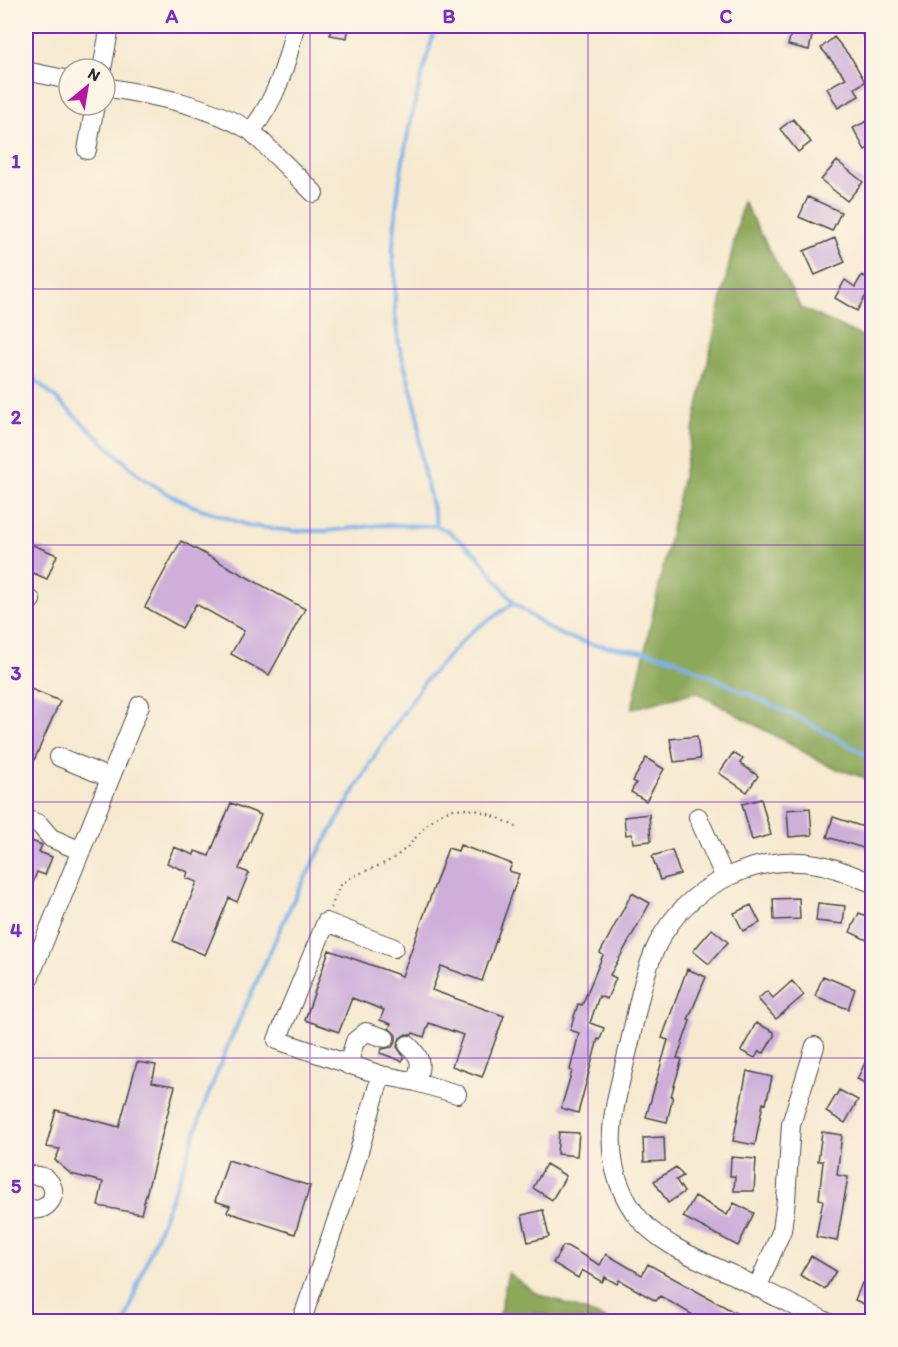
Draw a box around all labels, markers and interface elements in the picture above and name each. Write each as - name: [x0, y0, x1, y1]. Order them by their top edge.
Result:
- text: A: [165, 4, 179, 28]
- text: B: [443, 4, 456, 28]
- text: C: [720, 4, 733, 28]
- north arrow: [57, 57, 117, 117]
- text: N: [85, 64, 104, 85]
- text: 1: [11, 149, 21, 173]
- text: 2: [11, 405, 22, 429]
- text: 3: [11, 661, 22, 685]
- text: 4: [10, 918, 22, 942]
- text: 5: [11, 1174, 22, 1198]

